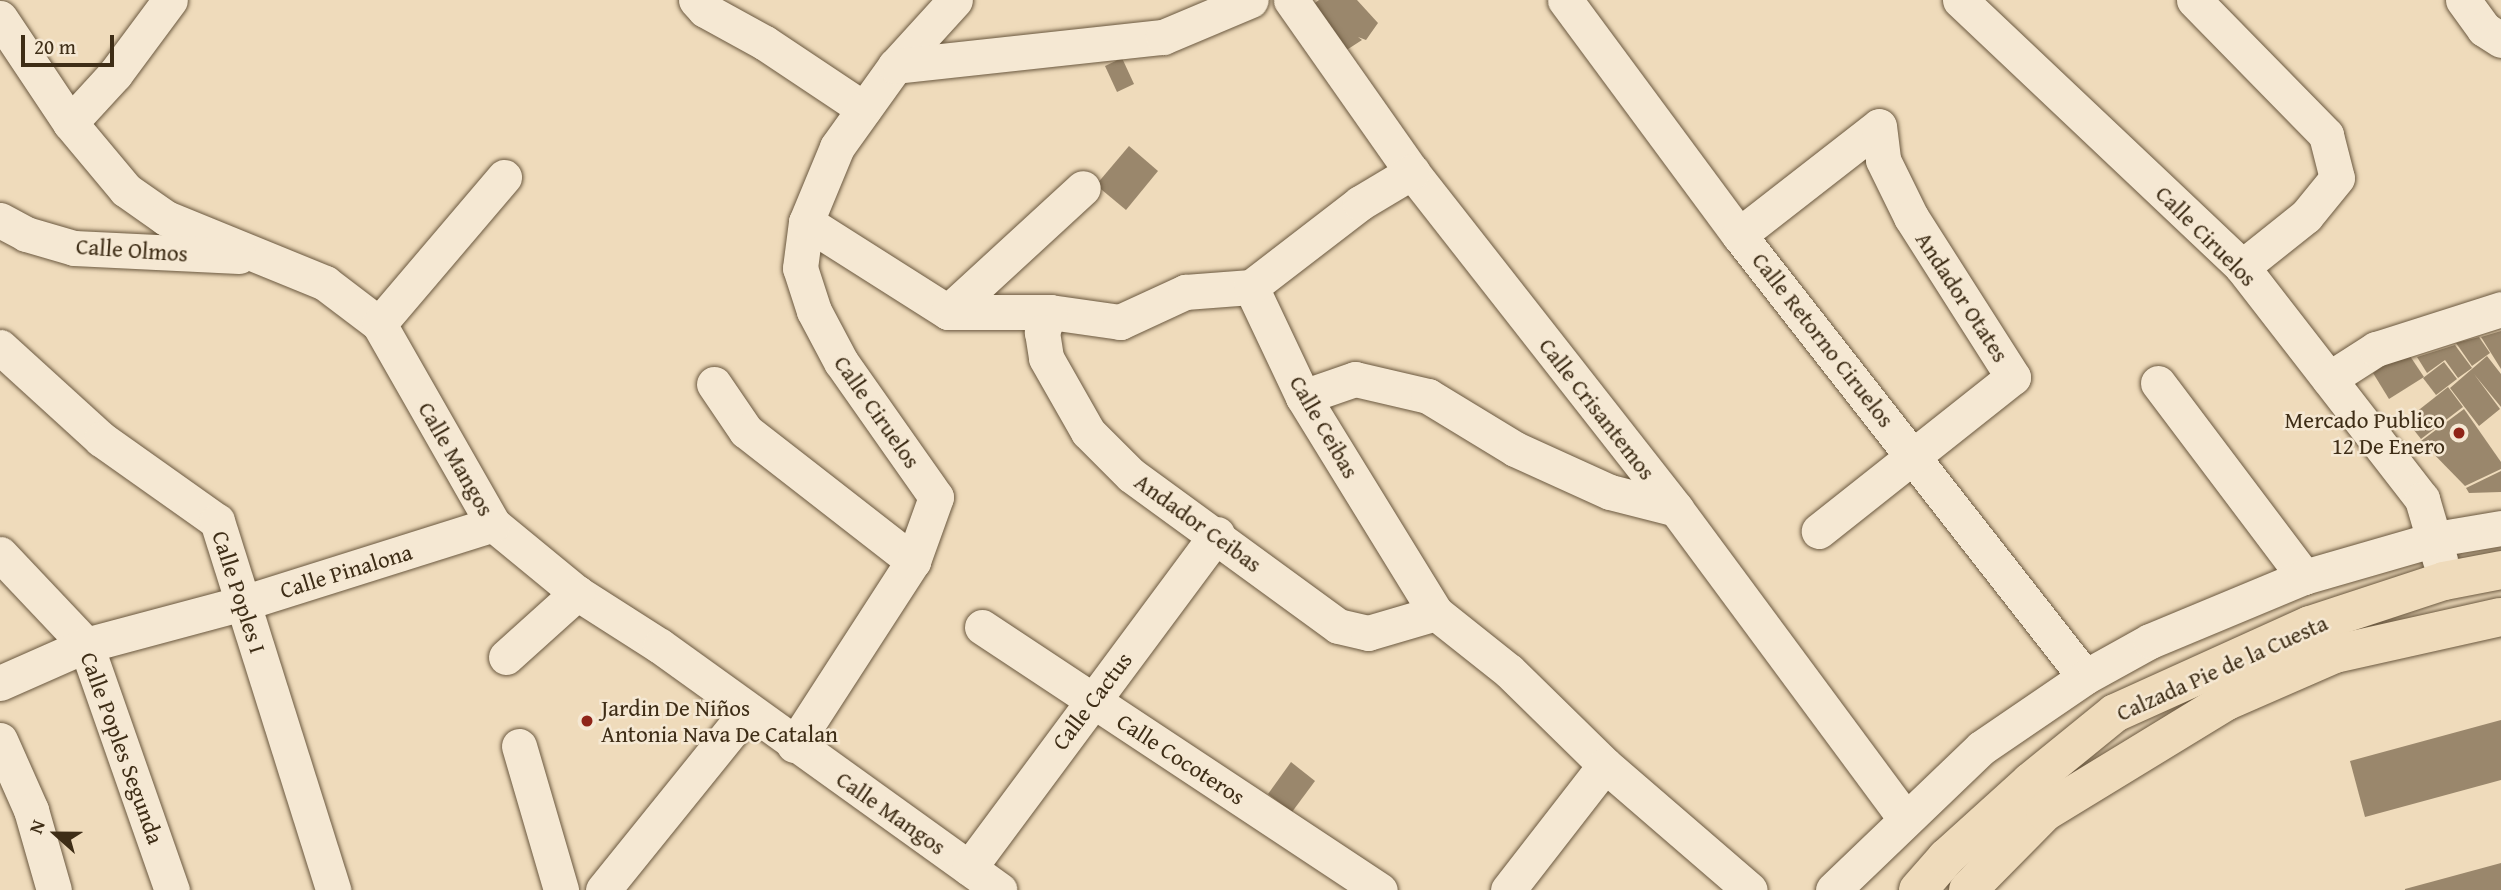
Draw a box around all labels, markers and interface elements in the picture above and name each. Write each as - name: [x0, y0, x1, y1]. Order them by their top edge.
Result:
- scale bar: [24, 21, 117, 65]
- text: 20 m: [34, 31, 76, 62]
- street label: Calle Ciruelos: [2150, 180, 2262, 292]
- street label: Andador Otates: [1910, 227, 2014, 367]
- street label: Calle Olmos: [75, 232, 189, 268]
- street label: Calle Retorno Ciruelos: [1746, 247, 1900, 433]
- street label: Calle Crisantemos: [1533, 333, 1661, 485]
- street label: Calle Ciruelos: [828, 350, 926, 474]
- street label: Calle Ceibas: [1284, 371, 1364, 483]
- street label: Calle Mangos: [412, 397, 500, 521]
- place label: Mercado Publico 12 De Enero: [2285, 406, 2445, 460]
- marker: Mercado Publico 12 De Enero: [2451, 425, 2467, 441]
- street label: Andador Ceibas: [1129, 468, 1267, 578]
- street label: Calle Poples I: [206, 527, 272, 657]
- street label: Calle Pinalona: [277, 538, 415, 604]
- street label: Calzada Pie de la Cuesta: [2112, 609, 2332, 727]
- street label: Calle Cactus: [1046, 647, 1138, 755]
- street label: Calle Poples Segunda: [74, 648, 170, 848]
- place label: Jardin De Niños Antonia Nava De Catalan: [601, 694, 838, 748]
- street label: Calle Cocoteros: [1112, 707, 1250, 811]
- marker: Jardin De Niños Antonia Nava De Catalan: [579, 713, 595, 729]
- street label: Calle Mangos: [831, 765, 951, 861]
- north arrow: [21, 799, 91, 869]
- text: N: [21, 816, 52, 837]

